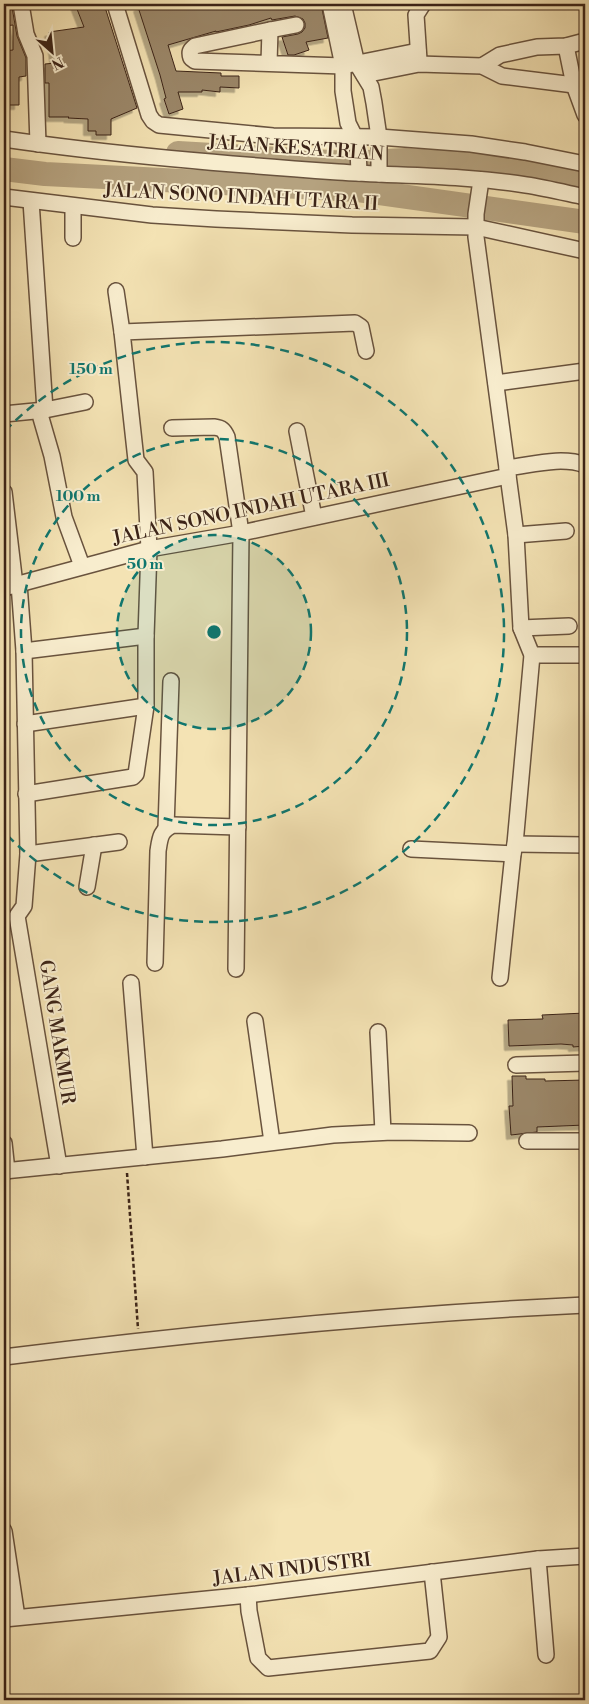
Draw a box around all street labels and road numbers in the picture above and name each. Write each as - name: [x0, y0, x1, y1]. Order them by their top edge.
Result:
- street label: JALAN KESATRIAN: [206, 130, 385, 166]
- street label: JALAN SONO INDAH UTARA II: [102, 178, 379, 216]
- street label: JALAN SONO INDAH UTARA III: [110, 468, 391, 550]
- street label: GANG MAKMUR: [34, 958, 80, 1107]
- street label: JALAN INDUSTRI: [211, 1547, 372, 1591]

